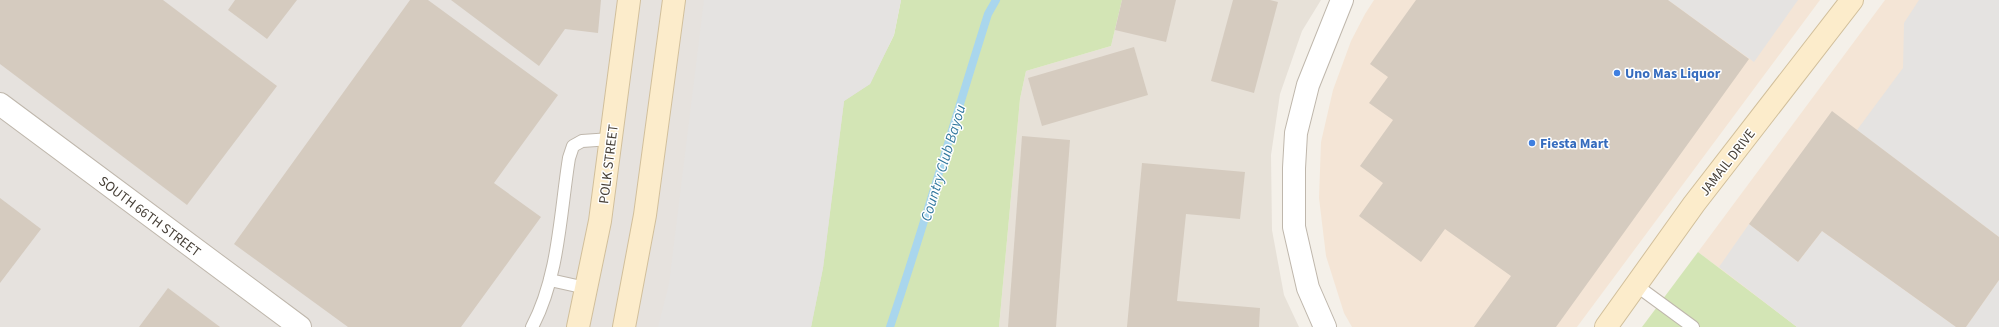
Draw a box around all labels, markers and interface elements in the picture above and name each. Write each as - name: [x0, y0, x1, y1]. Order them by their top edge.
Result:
- place label: Uno Mas Liquor: [1625, 64, 1721, 84]
- marker: Uno Mas Liquor: [1612, 68, 1622, 78]
- water label: Country Club Bayou: [916, 102, 971, 224]
- street label: POLK STREET: [594, 123, 624, 205]
- street label: JAMAIL DRIVE: [1695, 125, 1760, 200]
- place label: Fiesta Mart: [1540, 134, 1609, 154]
- marker: Fiesta Mart: [1527, 138, 1537, 148]
- street label: SOUTH 66TH STREET: [94, 172, 205, 262]

